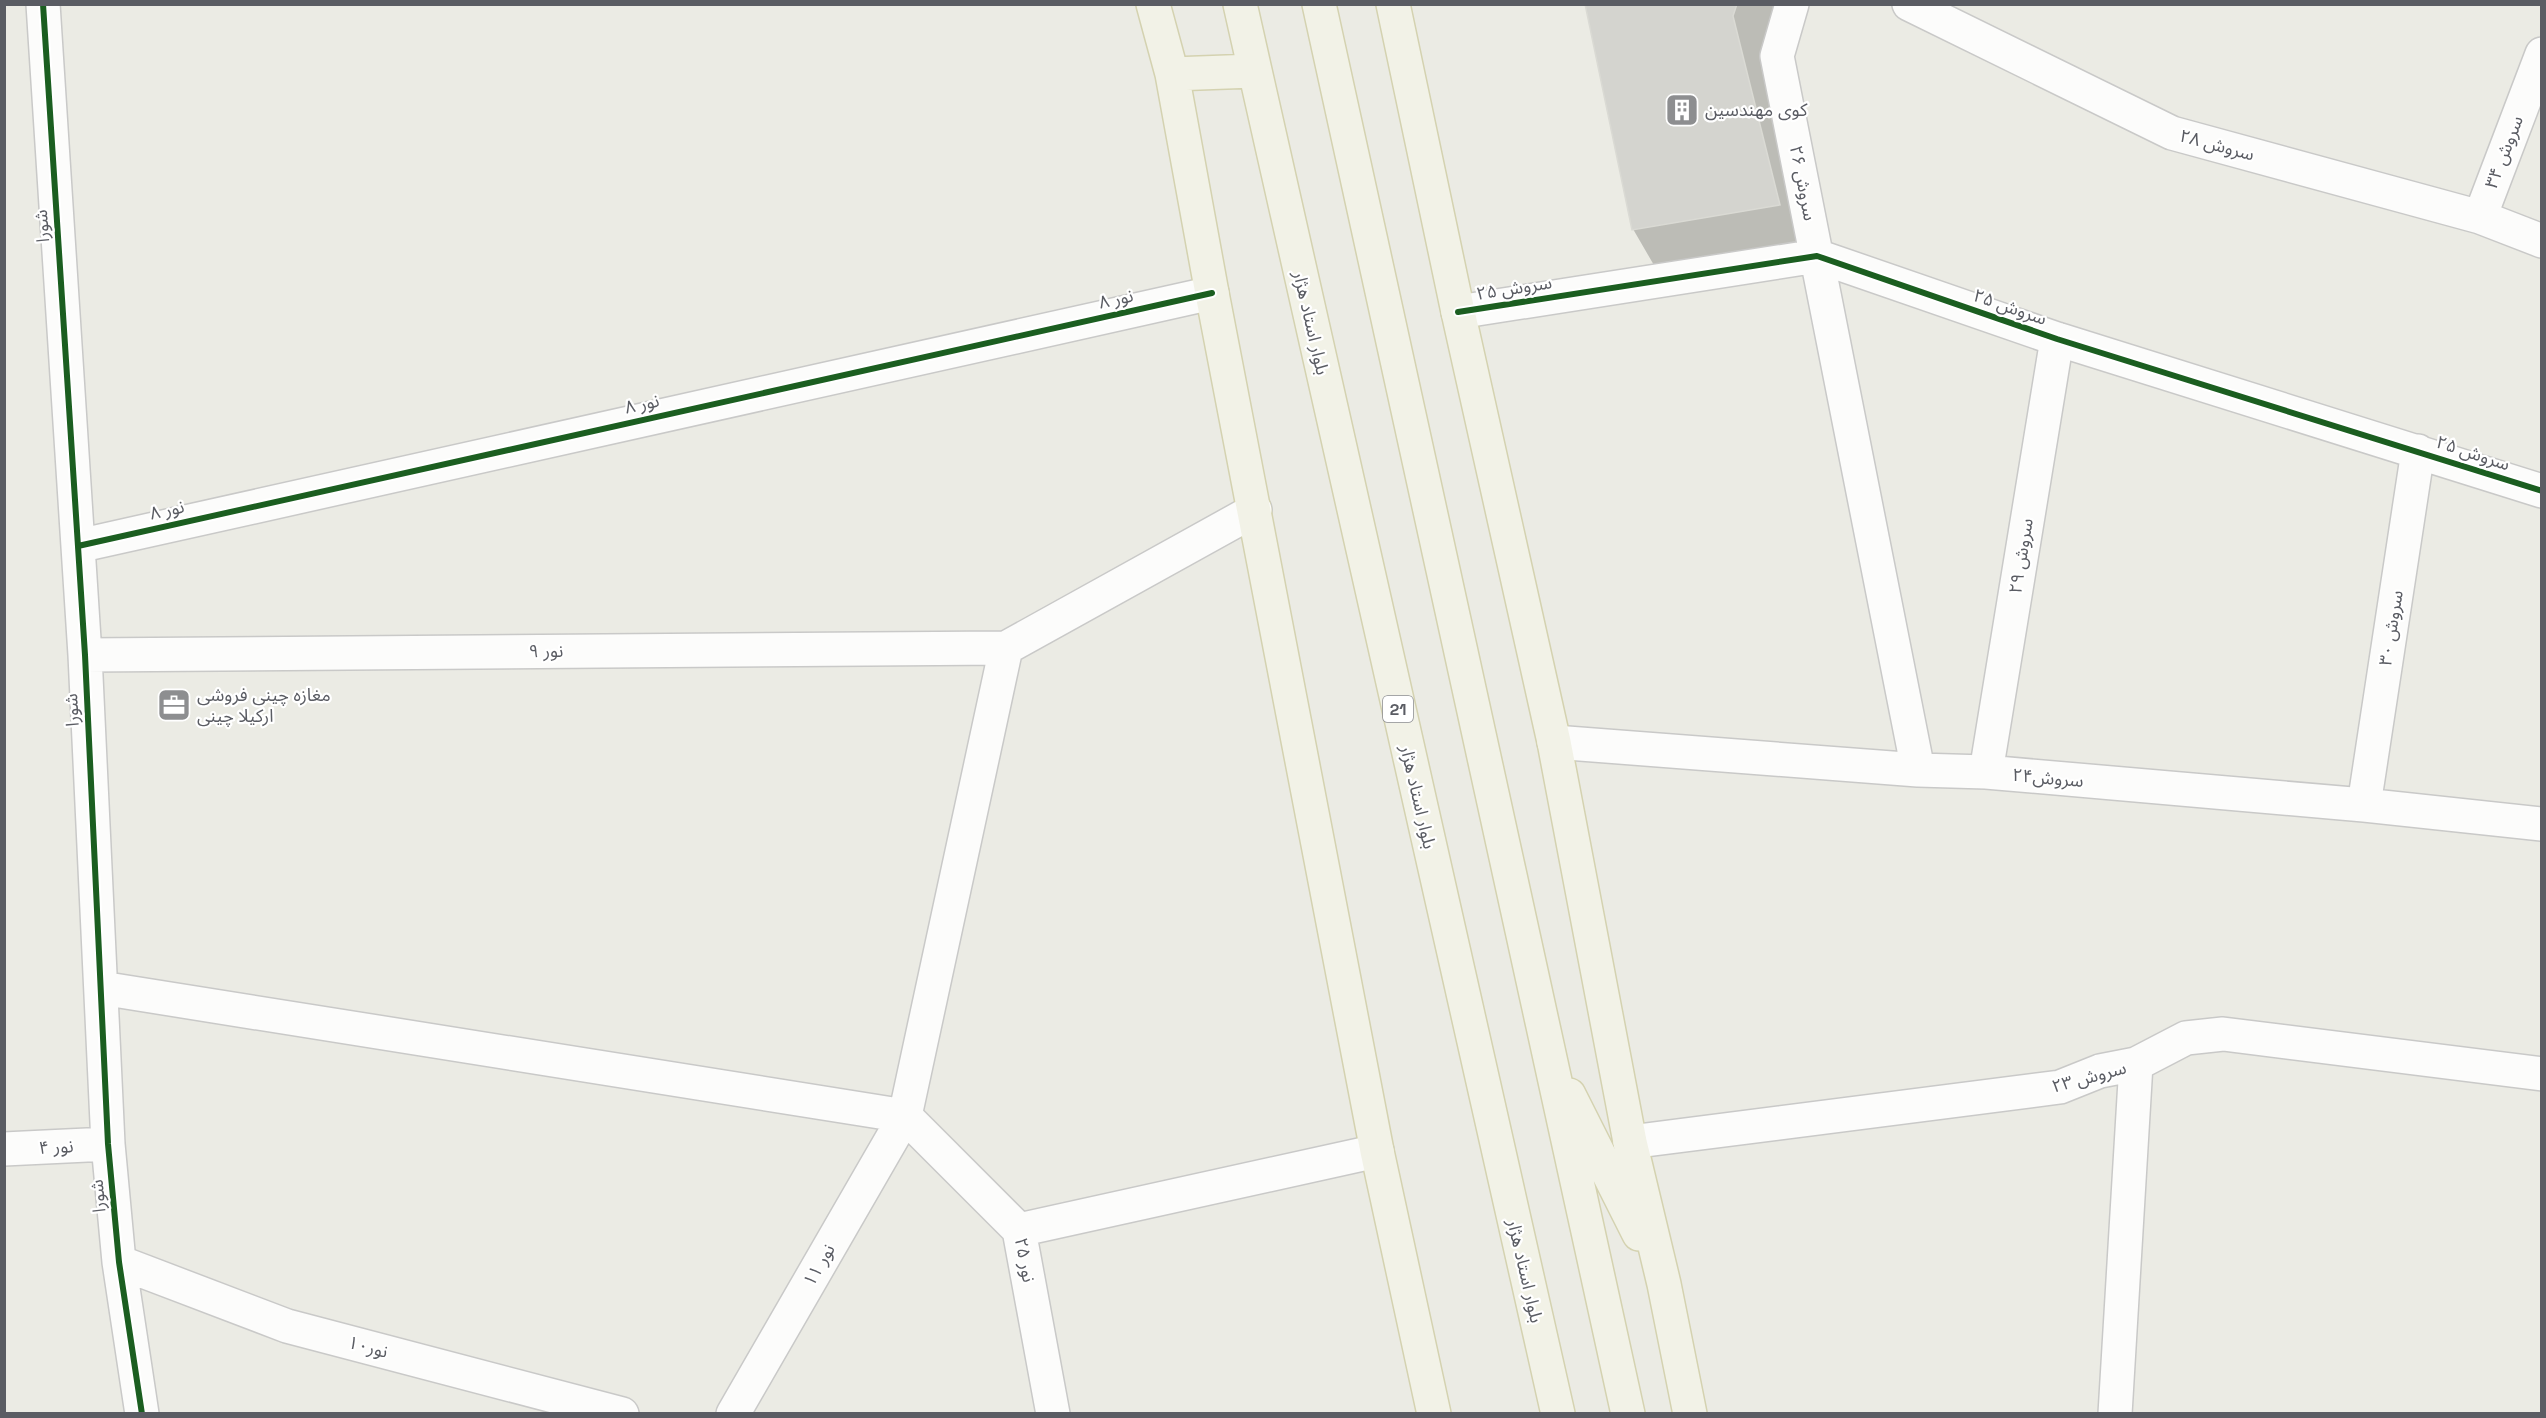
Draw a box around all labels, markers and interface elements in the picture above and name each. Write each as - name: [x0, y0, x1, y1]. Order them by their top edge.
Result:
- building icon: کوی مهندسین: [1664, 92, 1700, 128]
- place label: کوی مهندسین: [1705, 98, 1808, 121]
- street label: سروش ۳۴: [2479, 112, 2528, 192]
- street label: سروش ۲۸: [2177, 124, 2257, 165]
- street label: سروش ۲۶: [1785, 143, 1822, 223]
- street label: شورا: [29, 209, 54, 243]
- street label: بلوار استاد هژار: [1288, 268, 1335, 377]
- street label: سروش ۲۵: [1474, 270, 1553, 305]
- street label: نور ۸: [1096, 283, 1135, 314]
- street label: سروش ۲۵: [1970, 283, 2050, 330]
- street label: نور ۸: [622, 388, 661, 419]
- street label: سروش ۲۵: [2433, 430, 2513, 475]
- street label: نور ۸: [147, 494, 186, 525]
- street label: سروش ۲۹: [2003, 516, 2038, 595]
- street label: سروش ۳۰: [2373, 588, 2408, 667]
- street label: نور ۹: [529, 639, 563, 662]
- place label: مغازه چینی فروشی ارکیلا چینی: [197, 683, 331, 727]
- office icon: مغازه چینی فروشی ارکیلا چینی: [156, 687, 192, 723]
- street label: شورا: [59, 693, 84, 727]
- road number: 21: [1383, 696, 1413, 722]
- street label: بلوار استاد هژار: [1395, 742, 1442, 851]
- street label: سروش۲۴: [2011, 763, 2085, 792]
- street label: سروش ۲۳: [2049, 1056, 2129, 1097]
- street label: نور ۴: [38, 1134, 74, 1159]
- street label: شورا: [85, 1179, 110, 1214]
- street label: بلوار استاد هژار: [1502, 1216, 1549, 1325]
- street label: نور ۲۵: [1010, 1236, 1041, 1284]
- street label: نور ۱۱: [797, 1239, 840, 1290]
- street label: نور۱۰: [346, 1330, 391, 1363]

